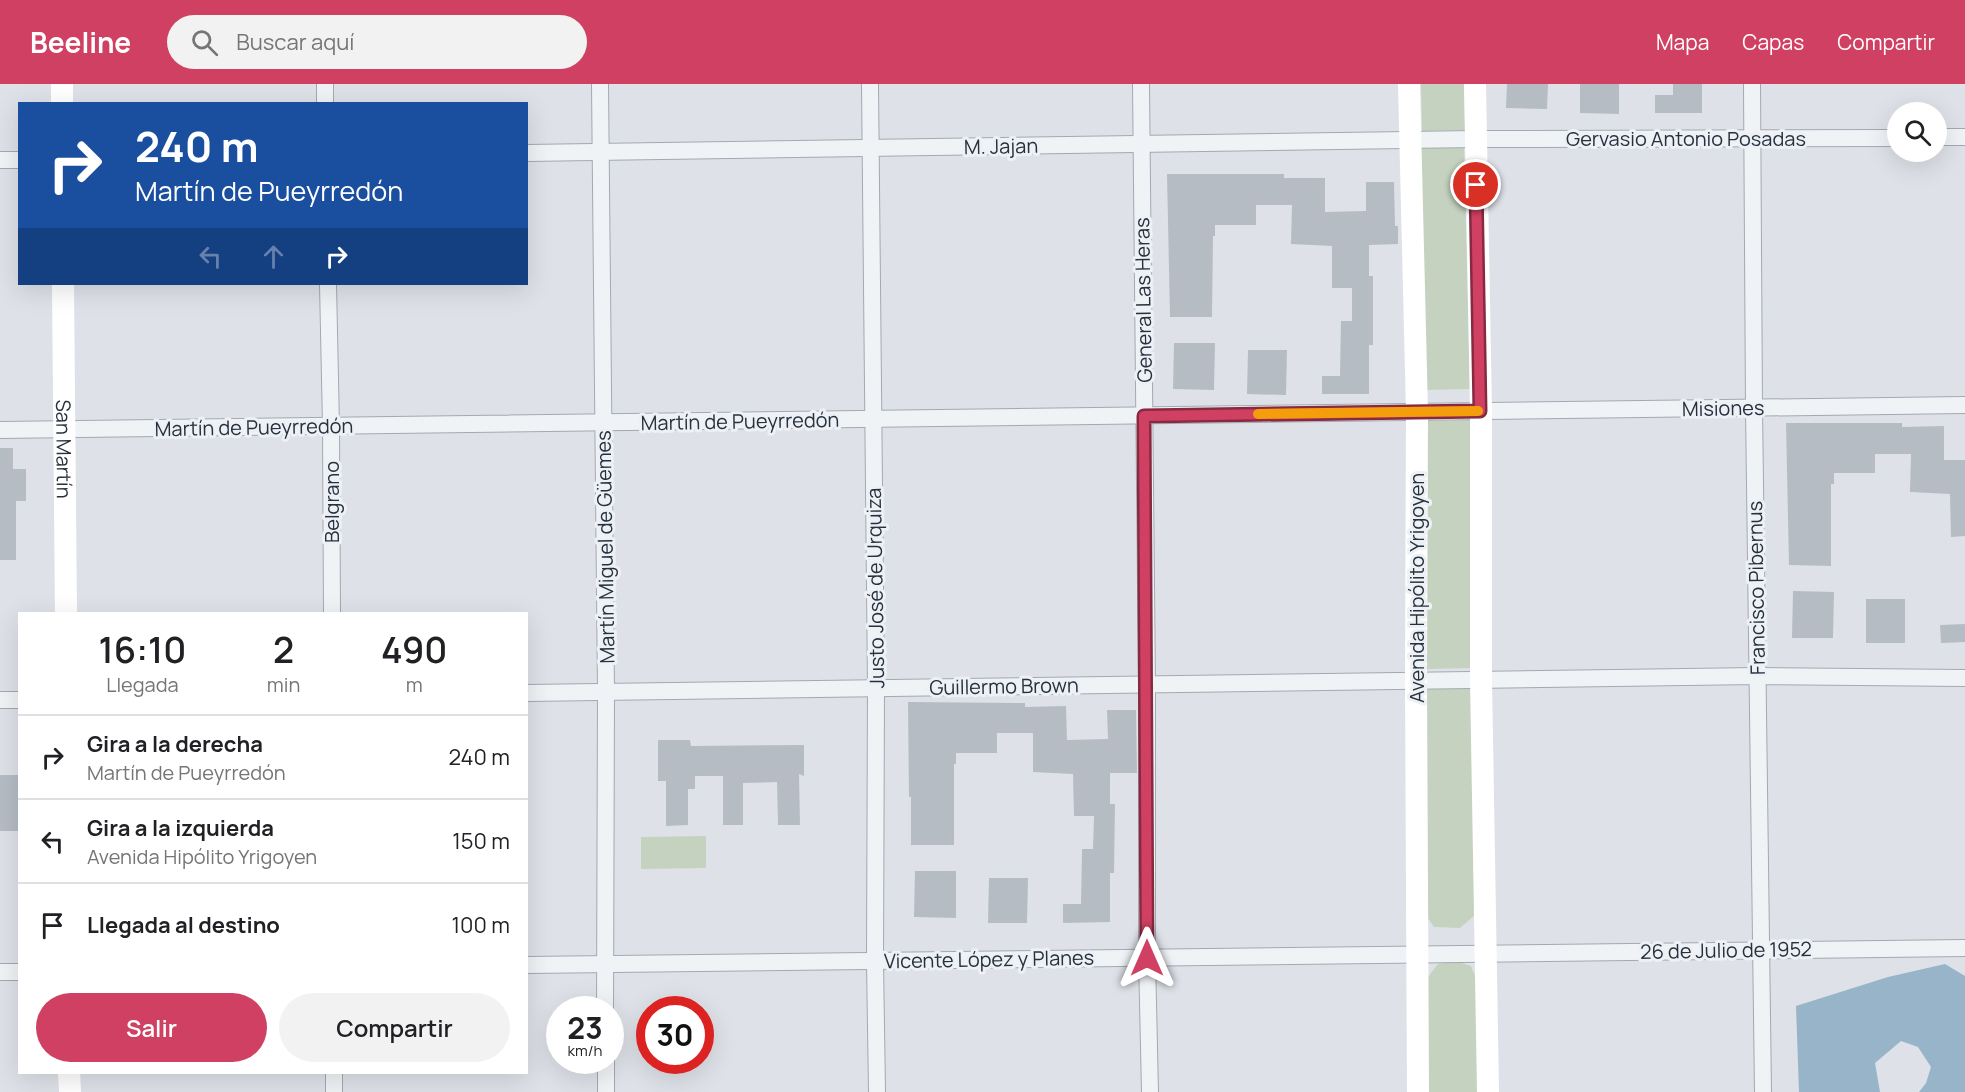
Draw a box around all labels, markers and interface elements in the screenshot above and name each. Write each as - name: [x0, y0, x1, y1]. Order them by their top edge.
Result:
- search box: [167, 15, 587, 69]
- text: Beeline: [30, 23, 131, 61]
- icon: search: [188, 26, 221, 59]
- text: Buscar aquí: [236, 27, 354, 57]
- text: Mapa: [1656, 28, 1709, 56]
- text: Capas: [1742, 28, 1804, 56]
- text: Compartir: [1837, 28, 1935, 56]
- map controls: [1887, 102, 1947, 162]
- button: search: [1887, 102, 1947, 162]
- text: 240 m: [135, 117, 259, 175]
- street label: Gervasio Antonio Posadas: [1566, 125, 1806, 152]
- icon: right: [36, 126, 114, 204]
- street label: M. Jajan: [964, 132, 1038, 160]
- pin: [1450, 159, 1501, 210]
- icon: arrive: [1459, 168, 1492, 201]
- text: Martín de Pueyrredón: [135, 172, 403, 209]
- street label: General Las Heras: [1128, 217, 1158, 383]
- icon: left: [194, 240, 227, 273]
- icon: ahead: [257, 240, 290, 273]
- icon: right: [320, 240, 353, 273]
- street label: Misiones: [1682, 394, 1764, 422]
- street label: San Martín: [51, 399, 78, 499]
- street label: Martín de Pueyrredón: [640, 406, 840, 436]
- street label: Martín de Pueyrredón: [154, 412, 354, 442]
- street label: Martín Miguel de Güemes: [589, 430, 621, 664]
- street label: Belgrano: [318, 461, 345, 543]
- street label: Avenida Hipólito Yrigoyen: [1403, 473, 1430, 703]
- street label: Justo José de Urquiza: [860, 487, 890, 689]
- street label: Francisco Pibernus: [1741, 501, 1771, 675]
- text: 16:10: [99, 625, 186, 674]
- text: 2: [273, 625, 294, 674]
- text: 490: [381, 625, 447, 674]
- text: Llegada: [106, 671, 179, 698]
- text: min: [267, 671, 300, 698]
- text: m: [406, 671, 423, 698]
- street label: Guillermo Brown: [929, 671, 1079, 701]
- text: Gira a la derecha: [87, 729, 263, 759]
- icon: right: [36, 741, 69, 774]
- text: 240 m: [448, 742, 510, 772]
- text: Martín de Pueyrredón: [87, 759, 286, 786]
- text: Gira a la izquierda: [87, 813, 274, 843]
- icon: left: [36, 825, 69, 858]
- text: 150 m: [452, 826, 510, 856]
- text: Avenida Hipólito Yrigoyen: [87, 843, 317, 870]
- icon: arrive: [36, 909, 69, 942]
- text: Llegada al destino: [87, 910, 280, 940]
- text: 100 m: [452, 910, 510, 940]
- position arrow: [1115, 926, 1179, 990]
- street label: 26 de Julio de 1952: [1640, 935, 1812, 965]
- street label: Vicente López y Planes: [884, 944, 1094, 974]
- button: Salir: [36, 993, 267, 1062]
- button: Compartir: [279, 993, 510, 1062]
- speed limit sign: 30: [636, 996, 714, 1074]
- text: 23: [567, 1007, 603, 1048]
- text: km/h: [568, 1040, 602, 1061]

